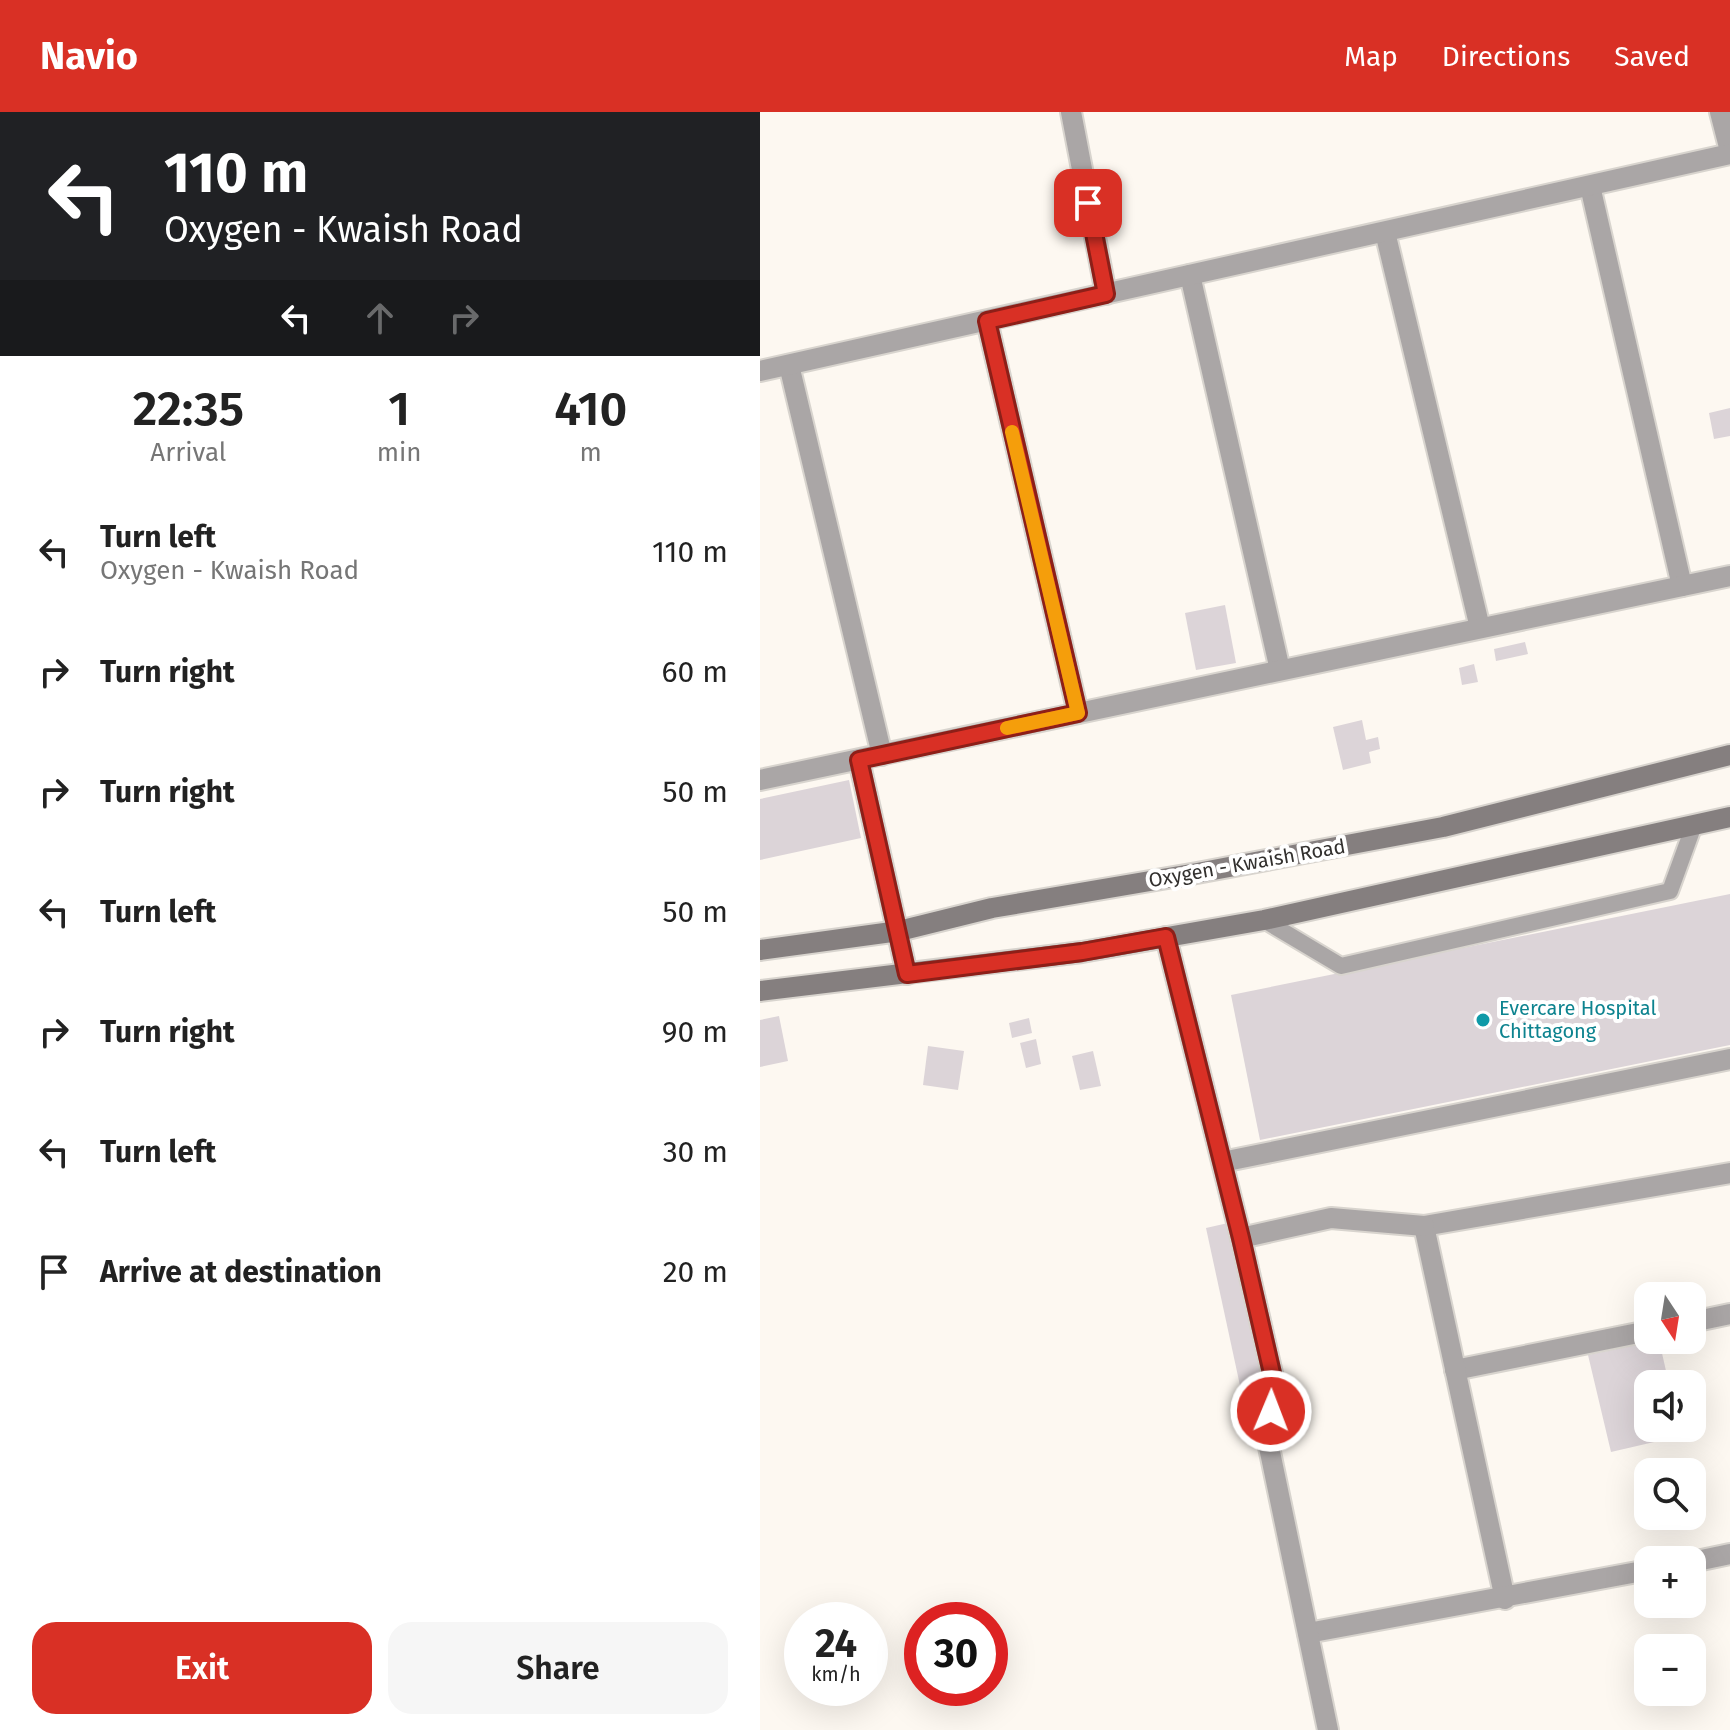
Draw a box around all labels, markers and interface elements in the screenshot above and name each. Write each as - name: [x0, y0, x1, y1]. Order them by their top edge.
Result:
- text: Navio: [40, 33, 138, 79]
- text: Map: [1344, 40, 1398, 73]
- text: Directions: [1442, 40, 1570, 73]
- text: Saved: [1614, 40, 1690, 73]
- text: 110 m: [164, 140, 308, 207]
- icon: left: [32, 144, 136, 248]
- pin: [1054, 169, 1122, 237]
- icon: arrive: [1066, 181, 1110, 225]
- text: Oxygen - Kwaish Road: [164, 208, 523, 252]
- icon: left: [274, 296, 318, 340]
- icon: ahead: [358, 296, 402, 340]
- icon: right: [442, 296, 486, 340]
- text: 22:35: [133, 380, 244, 438]
- text: 1: [388, 380, 410, 438]
- text: 410: [554, 380, 627, 438]
- text: Arrival: [150, 437, 226, 468]
- text: min: [377, 437, 422, 468]
- text: m: [580, 437, 602, 468]
- text: Turn left: [100, 519, 216, 555]
- icon: left: [32, 530, 76, 574]
- text: 110 m: [652, 534, 728, 570]
- text: Oxygen - Kwaish Road: [100, 555, 359, 586]
- icon: right: [32, 650, 76, 694]
- text: Turn right: [100, 654, 235, 690]
- text: 60 m: [662, 654, 728, 690]
- icon: right: [32, 770, 76, 814]
- text: Turn right: [100, 774, 235, 810]
- text: 50 m: [663, 774, 728, 810]
- street label: Oxygen - Kwaish Road: [1147, 834, 1347, 892]
- icon: left: [32, 890, 76, 934]
- text: Turn left: [100, 894, 216, 930]
- text: 50 m: [663, 894, 728, 930]
- place label: Evercare Hospital Chittagong: [1499, 996, 1657, 1043]
- icon: right: [32, 1010, 76, 1054]
- marker: Evercare Hospital Chittagong: [1474, 1011, 1492, 1029]
- text: Turn right: [100, 1014, 235, 1050]
- text: 90 m: [662, 1014, 728, 1050]
- icon: left: [32, 1130, 76, 1174]
- text: Turn left: [100, 1134, 216, 1170]
- text: 30 m: [663, 1134, 728, 1170]
- icon: arrive: [32, 1250, 76, 1294]
- text: Arrive at destination: [100, 1254, 382, 1290]
- text: 20 m: [663, 1254, 728, 1290]
- north arrow: [1634, 1282, 1706, 1354]
- map controls: [1634, 1282, 1706, 1706]
- position arrow: [1229, 1369, 1313, 1453]
- button: sound: [1634, 1370, 1706, 1442]
- button: search: [1634, 1458, 1706, 1530]
- button: +: [1634, 1546, 1706, 1618]
- speed limit sign: 30: [904, 1602, 1008, 1706]
- text: 24: [815, 1620, 857, 1668]
- button: Exit: [32, 1622, 372, 1714]
- button: Share: [388, 1622, 728, 1714]
- button: −: [1634, 1634, 1706, 1706]
- text: km/h: [811, 1662, 861, 1686]

